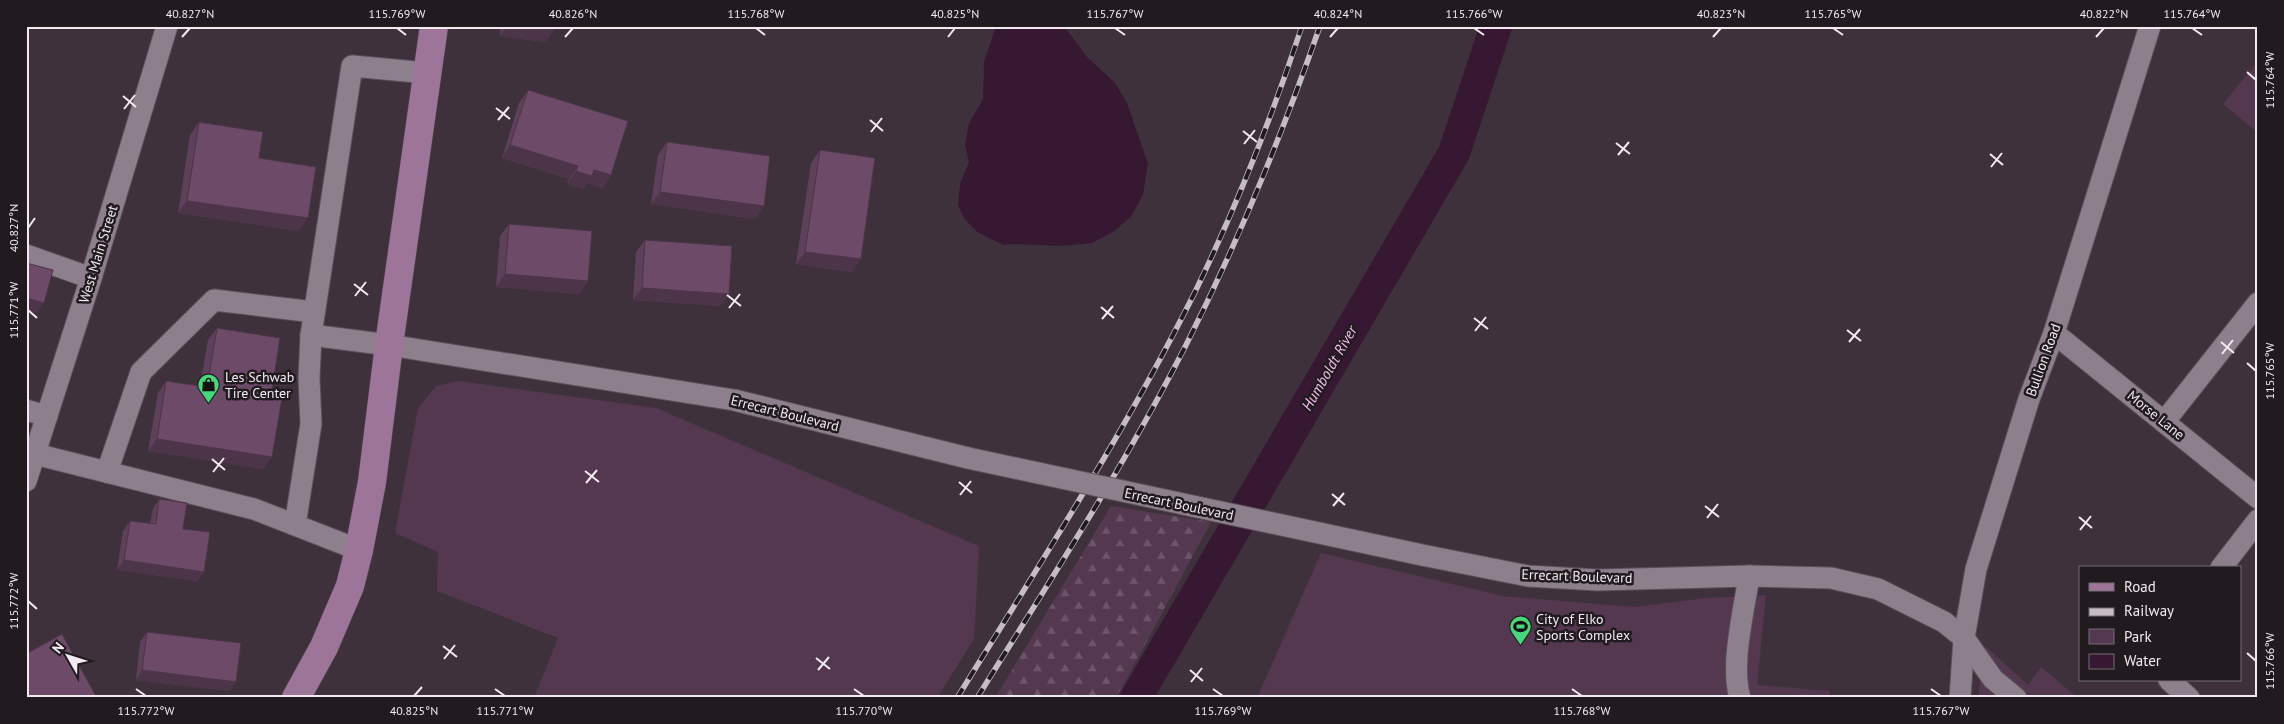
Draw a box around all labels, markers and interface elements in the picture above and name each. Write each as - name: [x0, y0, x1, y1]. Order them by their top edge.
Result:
- text: 40.827°N: [166, 6, 214, 21]
- text: 115.769°W: [369, 6, 425, 21]
- text: 40.826°N: [549, 6, 597, 21]
- text: 115.768°W: [728, 6, 784, 21]
- text: 40.825°N: [931, 6, 979, 21]
- text: 115.767°W: [1087, 6, 1143, 21]
- text: 40.824°N: [1314, 6, 1362, 21]
- text: 115.766°W: [1446, 6, 1502, 21]
- text: 40.823°N: [1697, 6, 1745, 21]
- text: 115.765°W: [1805, 6, 1861, 21]
- text: 40.822°N: [2080, 6, 2128, 21]
- text: 115.764°W: [2164, 6, 2220, 21]
- text: 115.764°W: [2262, 52, 2277, 108]
- street label: West Main Street: [75, 203, 122, 305]
- text: 40.827°N: [6, 204, 21, 252]
- text: 115.771°W: [6, 282, 21, 338]
- water label: Humboldt River: [1297, 321, 1361, 414]
- street label: Bullion Road: [2022, 321, 2064, 399]
- text: 115.765°W: [2262, 343, 2277, 399]
- place label: Les Schwab Tire Center: [225, 368, 294, 402]
- shop icon: Les Schwab Tire Center: [197, 373, 221, 404]
- street label: Morse Lane: [2124, 386, 2188, 444]
- street label: Errecart Boulevard: [729, 391, 841, 435]
- street label: Errecart Boulevard: [1123, 484, 1235, 524]
- street label: Errecart Boulevard: [1521, 565, 1633, 587]
- legend: [2079, 566, 2242, 682]
- text: 115.772°W: [6, 573, 21, 629]
- text: Road: [2124, 577, 2156, 596]
- text: Railway: [2124, 601, 2174, 620]
- place label: City of Elko Sports Complex: [1536, 610, 1630, 644]
- sports icon: City of Elko Sports Complex: [1508, 615, 1532, 646]
- text: Park: [2124, 627, 2152, 646]
- north arrow: [42, 632, 92, 682]
- text: 115.766°W: [2262, 633, 2277, 689]
- text: N: [48, 639, 68, 657]
- text: Water: [2124, 651, 2161, 670]
- text: 115.772°W: [118, 703, 174, 718]
- text: 40.825°N: [390, 703, 438, 718]
- text: 115.771°W: [477, 703, 533, 718]
- text: 115.770°W: [836, 703, 892, 718]
- text: 115.769°W: [1195, 703, 1251, 718]
- text: 115.768°W: [1554, 703, 1610, 718]
- text: 115.767°W: [1913, 703, 1969, 718]

